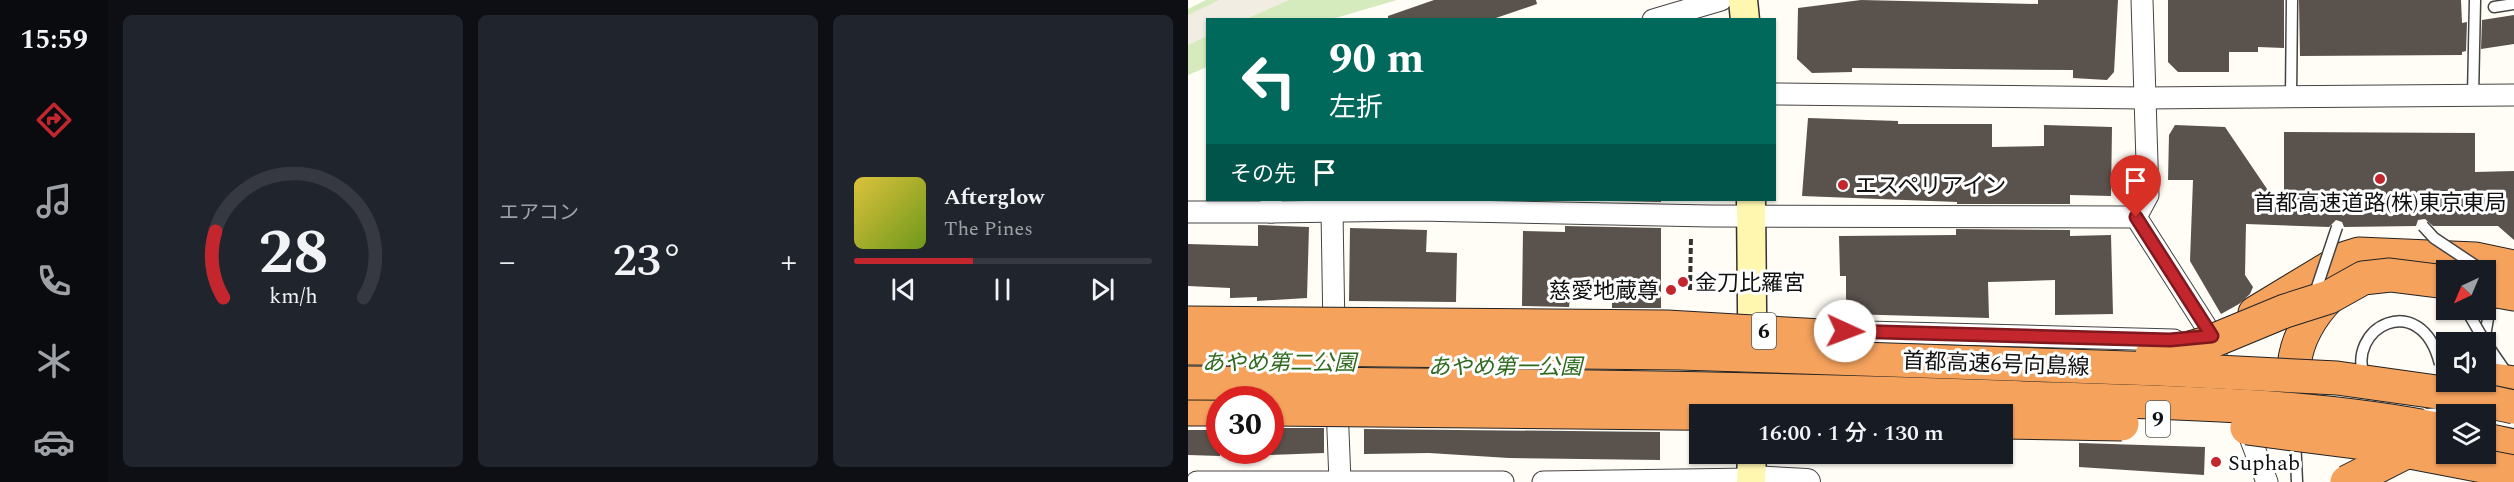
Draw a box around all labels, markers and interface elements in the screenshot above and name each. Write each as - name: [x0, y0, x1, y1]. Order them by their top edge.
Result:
- text: 15:59: [20, 19, 88, 61]
- text: 90 m: [1329, 28, 1424, 91]
- icon: left: [1230, 42, 1308, 120]
- text: 左折: [1329, 87, 1383, 129]
- icon: directions: [33, 99, 75, 141]
- pin: [2110, 155, 2161, 217]
- icon: arrive: [1308, 156, 1341, 189]
- text: その先: [1230, 158, 1296, 191]
- icon: arrive: [2119, 164, 2152, 197]
- place label: エスペリアイン: [1855, 170, 2006, 203]
- marker: 首都高速道路(株)東京東局: [2373, 172, 2387, 186]
- marker: エスペリアイン: [1836, 178, 1850, 192]
- icon: music: [33, 180, 75, 222]
- text: Afterglow: [944, 181, 1044, 214]
- place label: 首都高速道路(株)東京東局: [2253, 187, 2507, 220]
- text: エアコン: [499, 198, 579, 228]
- text: 28: [258, 206, 328, 301]
- text: The Pines: [944, 214, 1033, 244]
- text: 23°: [613, 227, 683, 296]
- text: −: [499, 237, 516, 287]
- text: +: [781, 237, 797, 287]
- icon: phone: [33, 260, 75, 302]
- north arrow: [2436, 260, 2496, 320]
- map controls: [2436, 260, 2496, 464]
- place label: 金刀比羅宮: [1695, 267, 1805, 300]
- icon: previous: [887, 273, 920, 306]
- icon: pause: [986, 273, 1019, 306]
- icon: next: [1086, 273, 1119, 306]
- place label: 慈愛地蔵尊: [1549, 275, 1659, 308]
- marker: 金刀比羅宮: [1676, 275, 1690, 289]
- text: km/h: [269, 280, 317, 313]
- marker: 慈愛地蔵尊: [1664, 283, 1678, 297]
- position arrow: [1813, 299, 1877, 363]
- road number: 6: [1752, 313, 1776, 349]
- button: sound: [2436, 332, 2496, 392]
- icon: climate: [33, 340, 75, 382]
- street label: 首都高速6号向島線: [1902, 345, 2090, 384]
- park label: あやめ第二公園: [1202, 347, 1359, 380]
- park label: あやめ第一公園: [1428, 351, 1585, 384]
- speed limit sign: 30: [1206, 386, 1284, 464]
- road number: 9: [2146, 401, 2170, 437]
- button: layers: [2436, 404, 2496, 464]
- text: 16:00 · 1 分 · 130 m: [1758, 417, 1944, 450]
- icon: car: [33, 421, 75, 463]
- place label: Suphab: [2228, 447, 2300, 480]
- marker: Suphab: [2209, 455, 2223, 469]

